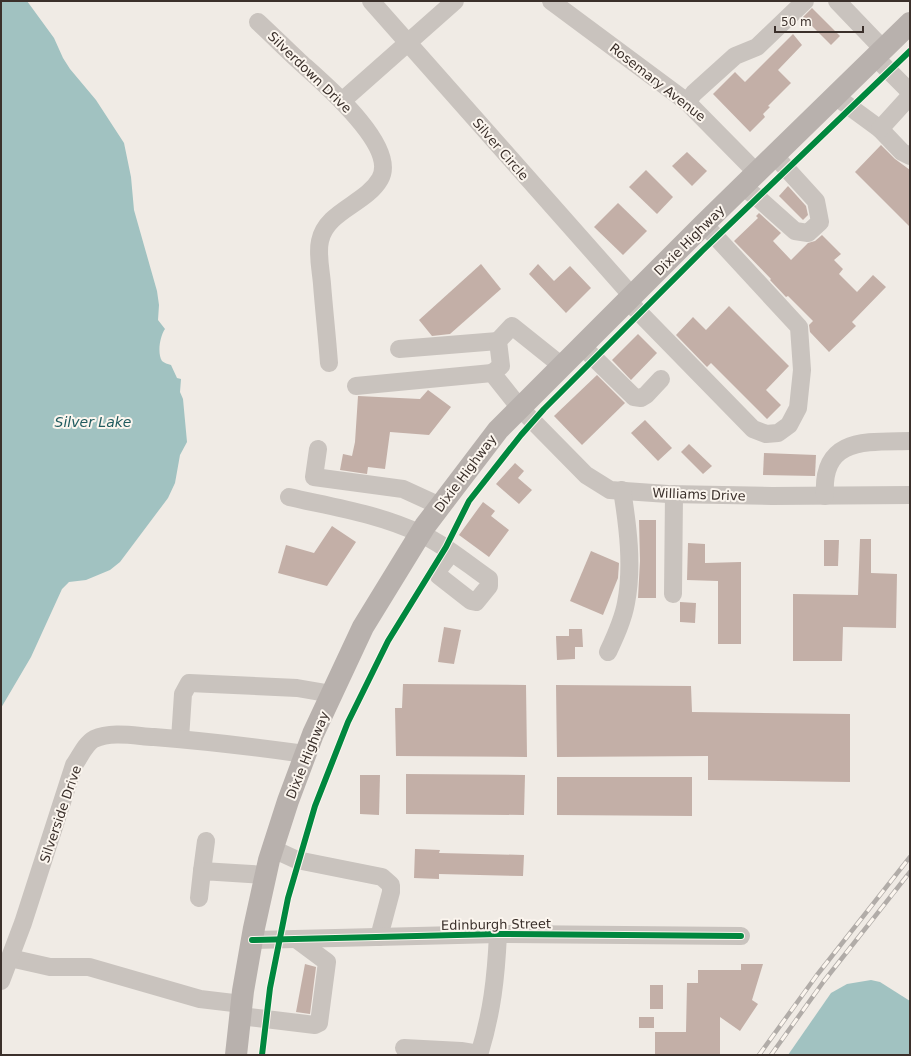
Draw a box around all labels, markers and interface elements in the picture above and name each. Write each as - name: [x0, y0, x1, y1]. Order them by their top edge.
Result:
- scale bar: [775, 8, 863, 34]
- text: 50 m: [781, 15, 812, 29]
- street label: Silverdown Drive: [265, 29, 354, 116]
- street label: Rosemary Avenue: [607, 40, 709, 124]
- street label: Silver Circle: [470, 115, 532, 183]
- street label: Dixie Highway: [651, 202, 728, 279]
- water label: Silver Lake: [55, 414, 131, 430]
- street label: Dixie Highway: [431, 431, 500, 515]
- street label: Williams Drive: [652, 485, 746, 504]
- street label: Dixie Highway: [283, 709, 332, 801]
- street label: Silverside Drive: [37, 764, 84, 865]
- street label: Edinburgh Street: [441, 916, 551, 933]

